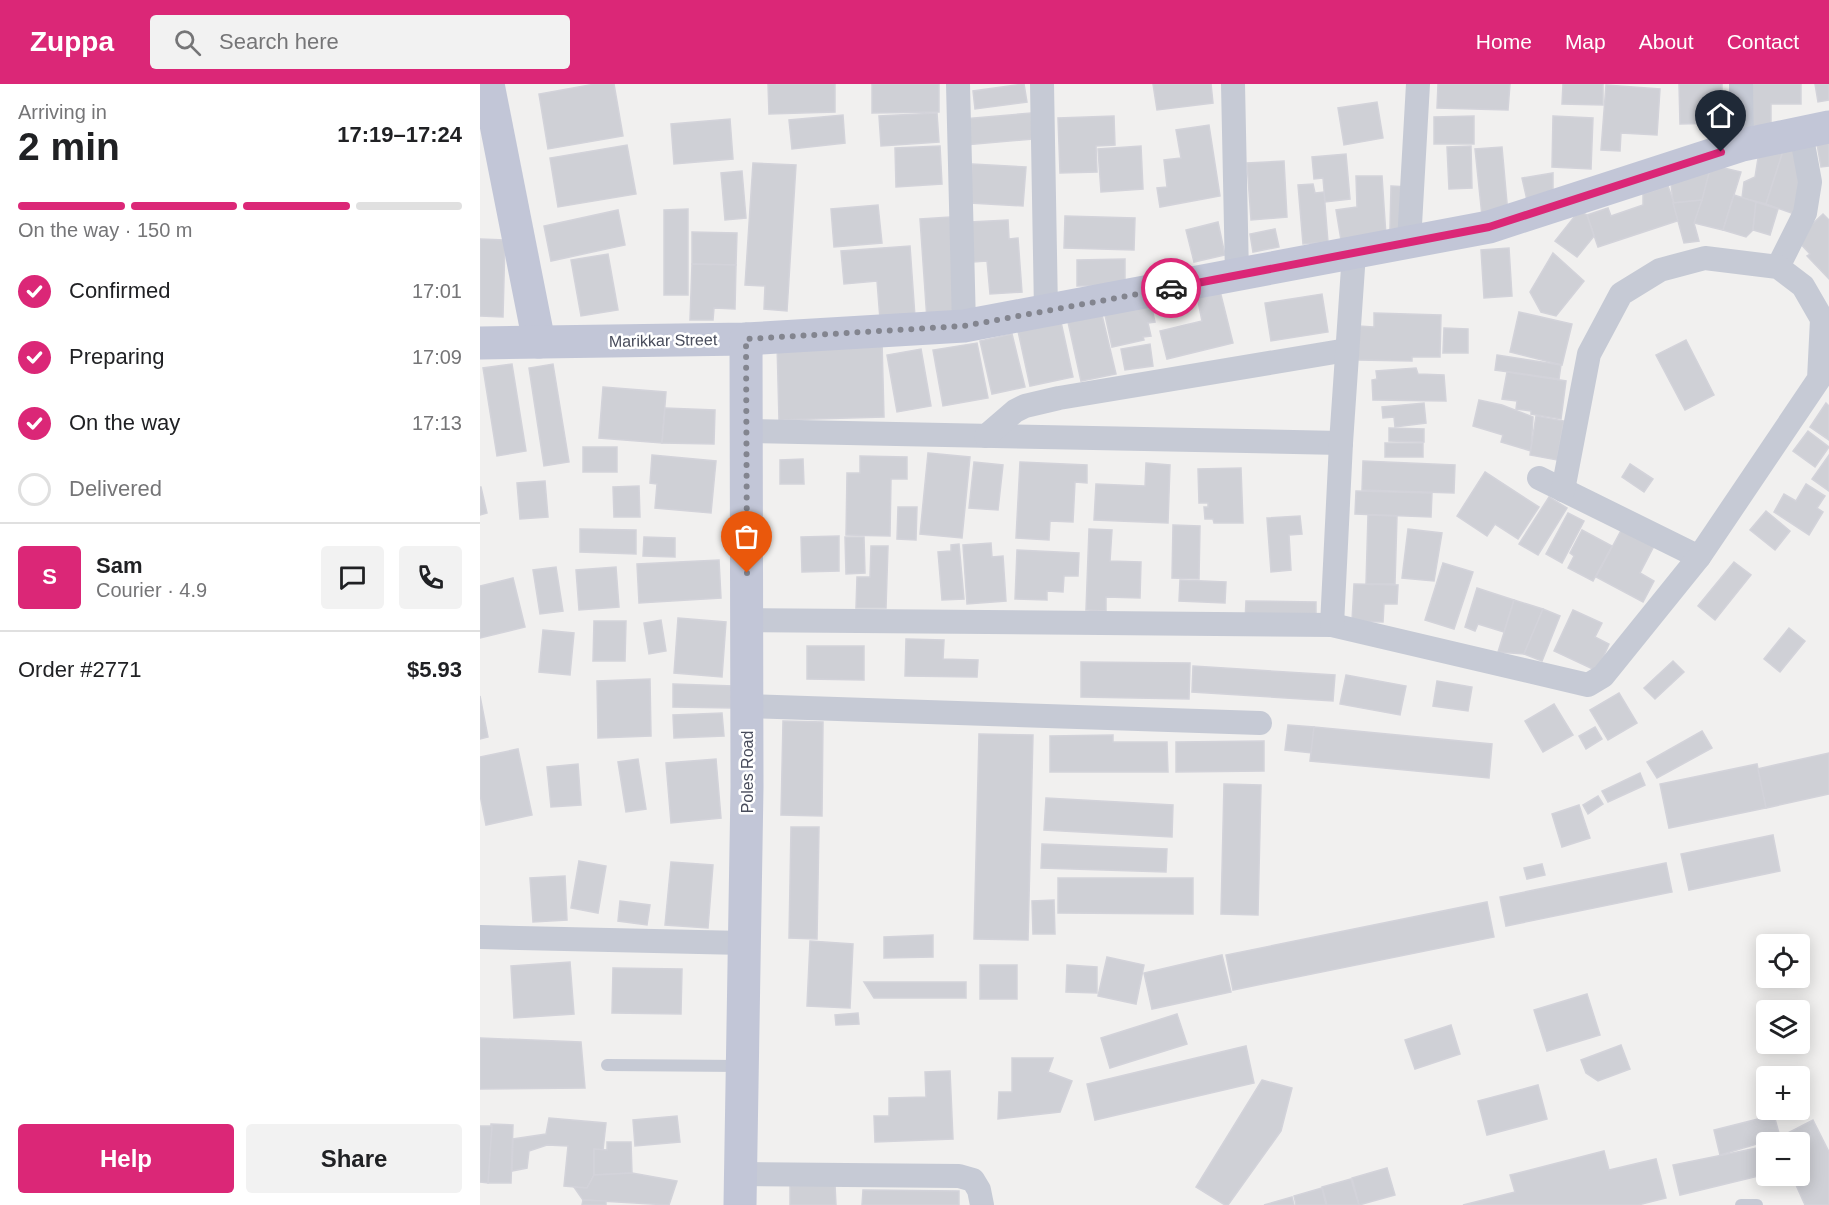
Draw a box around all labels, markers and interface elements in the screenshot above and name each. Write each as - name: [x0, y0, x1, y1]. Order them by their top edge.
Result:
- search box: [150, 15, 570, 69]
- text: Zuppa: [30, 26, 114, 57]
- icon: search: [171, 26, 204, 59]
- text: Search here: [219, 29, 339, 54]
- text: Home: [1476, 30, 1532, 53]
- text: Map: [1565, 30, 1606, 53]
- text: About: [1639, 30, 1694, 53]
- text: Contact: [1727, 30, 1799, 53]
- pin: [1695, 90, 1746, 152]
- icon: home: [1704, 99, 1737, 132]
- text: Arriving in: [18, 101, 107, 123]
- text: 17:19–17:24: [337, 122, 462, 147]
- text: 2 min: [18, 125, 120, 168]
- text: On the way · 150 m: [18, 219, 193, 241]
- courier: [1141, 258, 1201, 318]
- icon: car: [1155, 272, 1188, 305]
- icon: check: [18, 275, 51, 308]
- text: Confirmed: [69, 278, 170, 303]
- text: 17:01: [412, 280, 462, 302]
- street label: Marikkar Street: [609, 331, 718, 350]
- icon: check: [18, 341, 51, 374]
- text: Preparing: [69, 344, 164, 369]
- text: 17:09: [412, 346, 462, 368]
- icon: check: [18, 407, 51, 440]
- text: On the way: [69, 410, 180, 435]
- text: 17:13: [412, 412, 462, 434]
- text: Delivered: [69, 476, 162, 501]
- pin: [721, 511, 772, 573]
- icon: bag: [730, 520, 763, 553]
- button: chat: [321, 546, 384, 609]
- button: phone: [399, 546, 462, 609]
- text: Sam: [96, 553, 142, 578]
- text: S: [42, 564, 57, 589]
- text: Courier · 4.9: [96, 579, 207, 601]
- text: Order #2771: [18, 657, 142, 682]
- text: $5.93: [407, 657, 462, 682]
- street label: Poles Road: [739, 731, 756, 813]
- map controls: [1756, 934, 1810, 1186]
- button: locate: [1756, 934, 1810, 988]
- button: layers: [1756, 1000, 1810, 1054]
- button: +: [1756, 1066, 1810, 1120]
- button: Help: [18, 1124, 234, 1193]
- button: Share: [246, 1124, 462, 1193]
- button: −: [1756, 1132, 1810, 1186]

